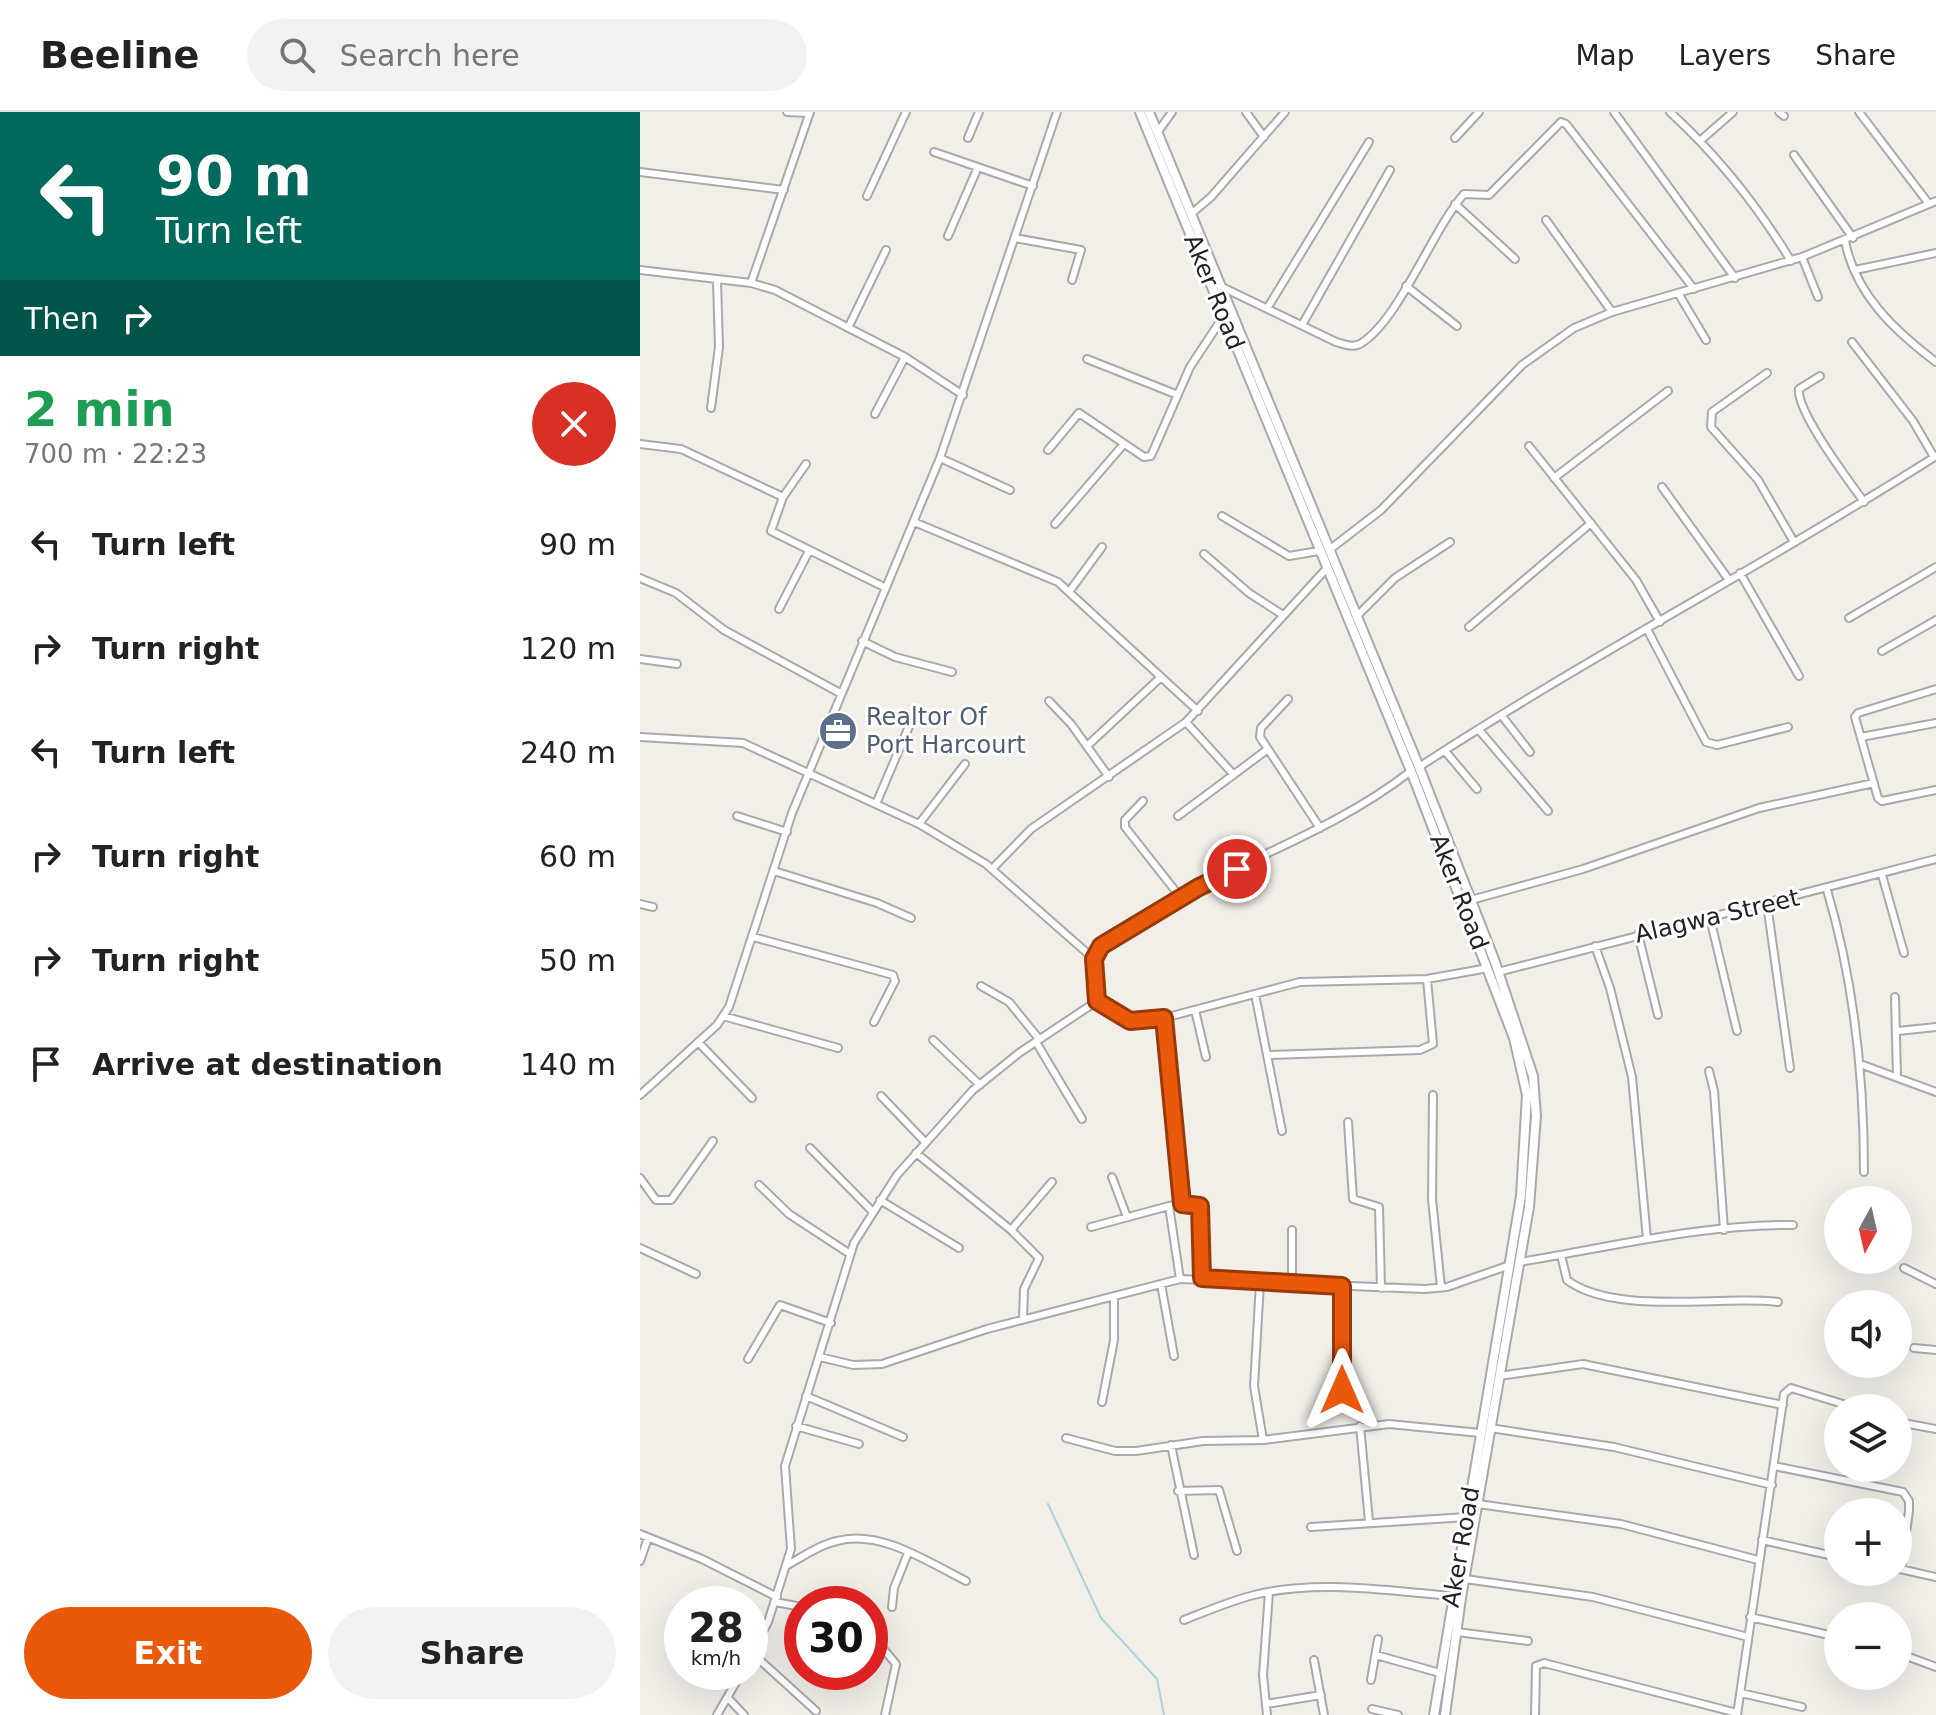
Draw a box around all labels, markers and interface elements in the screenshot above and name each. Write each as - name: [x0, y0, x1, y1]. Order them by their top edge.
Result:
- search box: [247, 19, 807, 91]
- text: Beeline: [40, 33, 199, 77]
- icon: search: [275, 33, 319, 77]
- text: Search here: [339, 38, 520, 73]
- text: Map: [1575, 39, 1635, 72]
- text: Layers: [1679, 39, 1771, 72]
- text: Share: [1815, 39, 1896, 72]
- text: 90 m: [156, 143, 312, 208]
- icon: left: [24, 144, 128, 248]
- text: Turn left: [156, 210, 302, 251]
- street label: Aker Road: [1178, 230, 1250, 354]
- icon: right: [115, 296, 159, 340]
- text: Then: [24, 301, 99, 336]
- text: 2 min: [24, 381, 175, 437]
- button: close: [532, 382, 616, 466]
- text: 700 m · 22:23: [24, 439, 207, 469]
- icon: left: [24, 522, 68, 566]
- text: Turn left: [92, 527, 235, 562]
- text: 90 m: [539, 527, 616, 562]
- icon: right: [24, 626, 68, 670]
- text: Turn right: [92, 631, 259, 666]
- text: 120 m: [520, 631, 616, 666]
- place label: Realtor Of Port Harcourt: [866, 703, 1026, 759]
- office icon: Realtor Of Port Harcourt: [817, 710, 859, 752]
- icon: left: [24, 730, 68, 774]
- text: Turn left: [92, 735, 235, 770]
- text: 240 m: [520, 735, 616, 770]
- street label: Aker Road: [1424, 830, 1494, 954]
- icon: right: [24, 834, 68, 878]
- pin: [1203, 835, 1271, 903]
- text: Turn right: [92, 839, 259, 874]
- text: 60 m: [539, 839, 616, 874]
- icon: arrive: [1215, 847, 1259, 891]
- street label: Alagwa Street: [1632, 883, 1802, 949]
- icon: right: [24, 938, 68, 982]
- text: Turn right: [92, 943, 259, 978]
- text: 50 m: [539, 943, 616, 978]
- icon: arrive: [24, 1042, 68, 1086]
- text: Arrive at destination: [92, 1047, 443, 1082]
- text: 140 m: [520, 1047, 616, 1082]
- north arrow: [1824, 1186, 1912, 1274]
- map controls: [1824, 1186, 1912, 1690]
- button: sound: [1824, 1290, 1912, 1378]
- position arrow: [1300, 1348, 1384, 1432]
- button: layers: [1824, 1394, 1912, 1482]
- street label: Aker Road: [1437, 1485, 1485, 1609]
- button: +: [1824, 1498, 1912, 1586]
- speed limit sign: 30: [784, 1586, 888, 1690]
- button: −: [1824, 1602, 1912, 1690]
- text: 28: [688, 1605, 744, 1651]
- button: Exit: [24, 1607, 312, 1699]
- button: Share: [328, 1607, 616, 1699]
- text: km/h: [691, 1646, 741, 1670]

